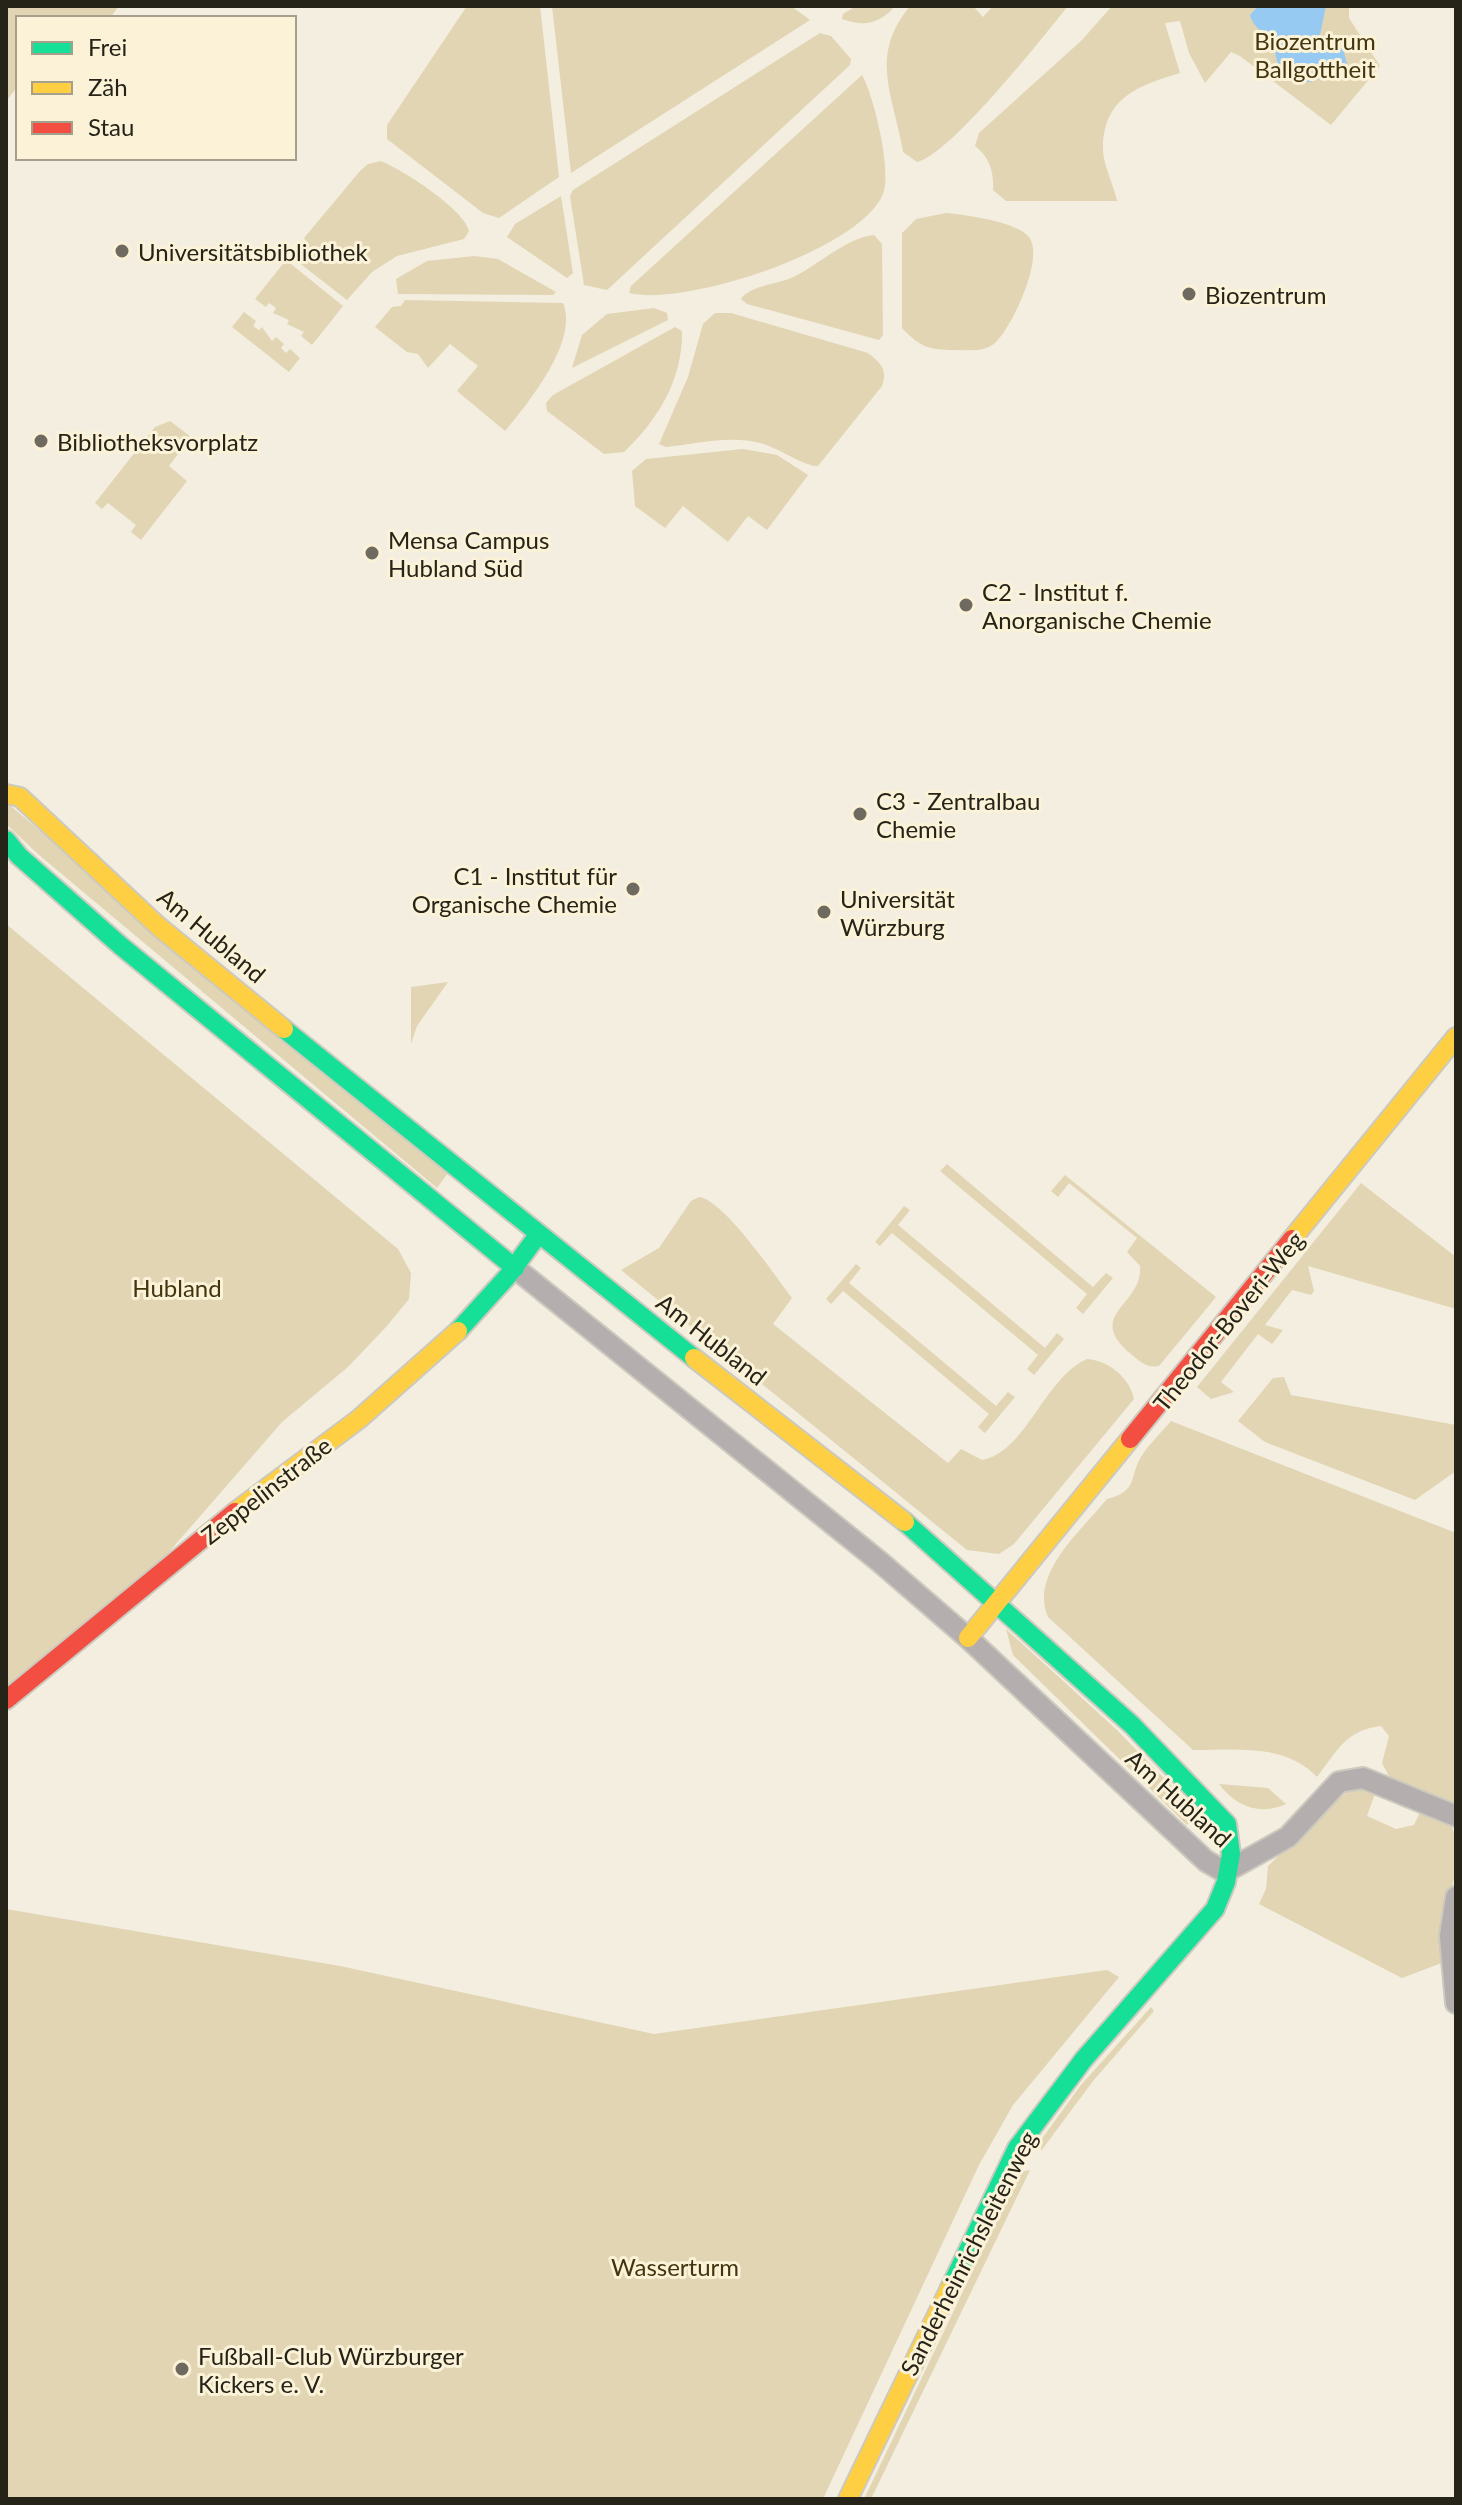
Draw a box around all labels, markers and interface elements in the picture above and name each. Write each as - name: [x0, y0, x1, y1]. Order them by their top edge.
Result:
- legend: [16, 16, 296, 160]
- park label: Biozentrum Ballgottheit: [1254, 26, 1376, 83]
- text: Frei: [88, 32, 127, 61]
- text: Zäh: [88, 72, 128, 101]
- text: Stau: [88, 112, 134, 141]
- place label: Universitätsbibliothek: [138, 237, 368, 266]
- marker: Universitätsbibliothek: [113, 242, 131, 260]
- place label: Biozentrum: [1205, 280, 1326, 309]
- marker: Biozentrum: [1180, 285, 1198, 303]
- place label: Bibliotheksvorplatz: [57, 427, 258, 456]
- marker: Bibliotheksvorplatz: [32, 432, 50, 450]
- place label: Mensa Campus Hubland Süd: [388, 525, 549, 582]
- marker: Mensa Campus Hubland Süd: [363, 544, 381, 562]
- place label: C2 - Institut f. Anorganische Chemie: [982, 577, 1212, 634]
- marker: C2 - Institut f. Anorganische Chemie: [957, 596, 975, 614]
- place label: C3 - Zentralbau Chemie: [876, 786, 1040, 843]
- marker: C3 - Zentralbau Chemie: [851, 805, 869, 823]
- place label: C1 - Institut für Organische Chemie: [412, 861, 617, 918]
- marker: C1 - Institut für Organische Chemie: [624, 880, 642, 898]
- street label: Am Hubland: [152, 882, 272, 988]
- place label: Universität Würzburg: [840, 884, 955, 941]
- marker: Universität Würzburg: [815, 903, 833, 921]
- street label: Theodor-Boveri-Weg: [1147, 1225, 1309, 1417]
- park label: Hubland: [132, 1273, 222, 1302]
- street label: Am Hubland: [651, 1287, 773, 1391]
- street label: Zeppelinstraße: [195, 1430, 337, 1550]
- street label: Am Hubland: [1120, 1743, 1238, 1853]
- street label: Sanderheinrichsleitenweg: [894, 2126, 1042, 2380]
- park label: Wasserturm: [611, 2252, 739, 2281]
- place label: Fußball-Club Würzburger Kickers e. V.: [198, 2341, 464, 2398]
- marker: Fußball-Club Würzburger Kickers e. V.: [173, 2360, 191, 2378]

